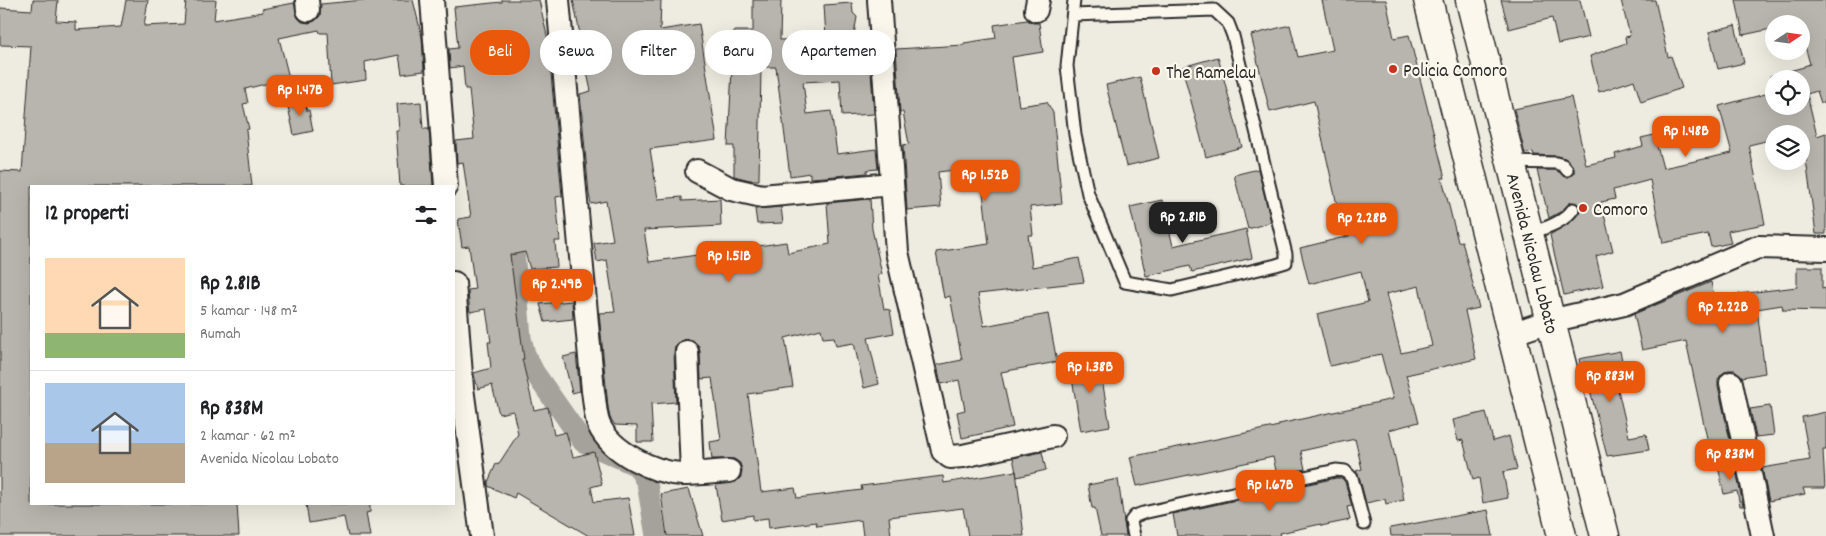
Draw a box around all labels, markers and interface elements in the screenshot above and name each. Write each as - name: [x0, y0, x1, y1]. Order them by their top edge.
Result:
- north arrow: [1765, 15, 1810, 60]
- map controls: [1765, 15, 1810, 170]
- chip: Beli: [470, 30, 530, 75]
- chip: Sewa: [540, 30, 612, 75]
- chip: Filter: [622, 30, 695, 75]
- chip: Baru: [705, 30, 772, 75]
- chip: Apartemen: [782, 30, 895, 75]
- place label: Policia Comoro: [1403, 59, 1507, 86]
- place label: The Ramelau: [1166, 61, 1256, 88]
- marker: Policia Comoro: [1387, 63, 1399, 75]
- marker: The Ramelau: [1150, 65, 1162, 77]
- button: locate: [1765, 70, 1810, 115]
- pin: Rp 1.47B: [248, 74, 352, 117]
- text: Rp 1.47B: [277, 79, 323, 102]
- pin: Rp 1.48B: [1634, 116, 1738, 158]
- text: Rp 1.48B: [1663, 120, 1709, 143]
- button: layers: [1765, 125, 1810, 170]
- pin: Rp 1.52B: [933, 160, 1037, 202]
- text: Rp 1.52B: [962, 164, 1008, 187]
- street label: Avenida Nicolau Lobato: [1497, 171, 1564, 337]
- place label: Comoro: [1593, 198, 1648, 225]
- text: 12 properti: [45, 200, 129, 230]
- icon: filters: [412, 201, 440, 229]
- pin: Rp 2.81B: [1131, 202, 1235, 244]
- pin: Rp 2.28B: [1310, 202, 1414, 245]
- marker: Comoro: [1577, 202, 1589, 214]
- text: Rp 2.81B: [1160, 206, 1206, 229]
- text: Rp 2.28B: [1337, 207, 1387, 230]
- pin: Rp 1.51B: [677, 240, 781, 283]
- text: Rp 1.51B: [707, 245, 751, 268]
- pin: Rp 2.49B: [505, 268, 609, 311]
- text: Rp 2.81B: [200, 270, 260, 300]
- text: Rp 2.49B: [532, 273, 582, 296]
- icon: home: [85, 278, 145, 338]
- pin: Rp 2.22B: [1671, 292, 1775, 334]
- text: Rp 2.22B: [1698, 296, 1748, 319]
- text: 5 kamar · 148 m²: [200, 300, 298, 323]
- text: Rumah: [200, 323, 241, 346]
- pin: Rp 1.38B: [1038, 352, 1142, 394]
- text: Rp 1.38B: [1067, 356, 1113, 379]
- pin: Rp 883M: [1564, 360, 1656, 403]
- text: Rp 883M: [1586, 365, 1634, 388]
- text: Rp 838M: [200, 395, 263, 425]
- icon: home: [85, 403, 145, 463]
- text: 2 kamar · 62 m²: [200, 425, 295, 448]
- pin: Rp 838M: [1684, 438, 1776, 481]
- text: Rp 838M: [1706, 443, 1754, 466]
- text: Avenida Nicolau Lobato: [200, 448, 339, 471]
- pin: Rp 1.67B: [1218, 470, 1322, 512]
- text: Rp 1.67B: [1247, 474, 1293, 497]

